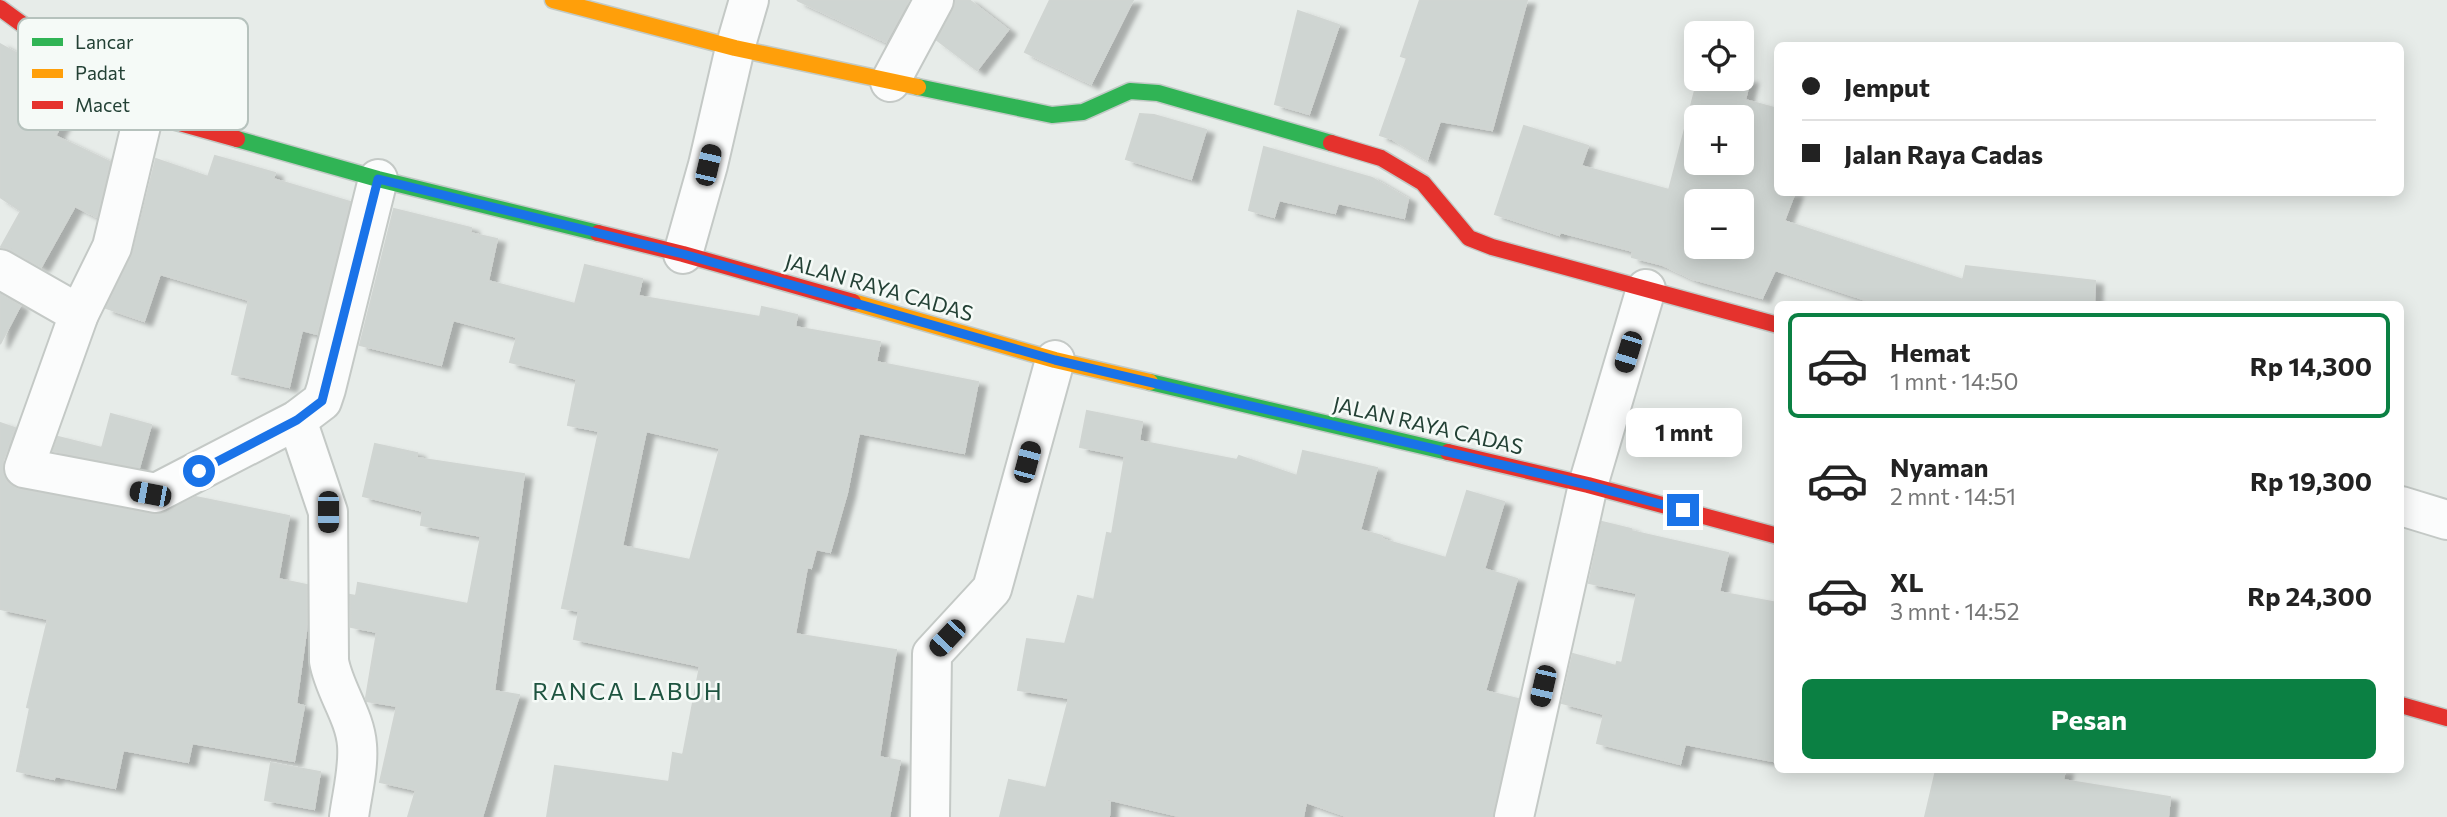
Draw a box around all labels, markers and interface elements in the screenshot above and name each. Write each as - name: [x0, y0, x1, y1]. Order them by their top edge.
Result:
- legend: [18, 18, 248, 130]
- map controls: [1684, 21, 1754, 259]
- button: locate: [1684, 21, 1754, 91]
- text: Lancar: [75, 30, 134, 53]
- text: Padat: [75, 61, 126, 84]
- text: Jemput: [1844, 71, 1930, 102]
- text: Macet: [75, 93, 130, 116]
- button: +: [1684, 105, 1754, 175]
- text: Jalan Raya Cadas: [1844, 138, 2043, 169]
- car: [694, 142, 723, 188]
- button: −: [1684, 189, 1754, 259]
- street label: JALAN RAYA CADAS: [782, 248, 976, 325]
- car: [1612, 329, 1645, 375]
- icon: car: [1806, 334, 1869, 397]
- text: Hemat: [1890, 336, 1971, 367]
- text: Rp 14,300: [2250, 350, 2372, 381]
- text: 1 mnt · 14:50: [1890, 367, 2018, 395]
- street label: JALAN RAYA CADAS: [1331, 390, 1526, 459]
- callout: 1 mnt: [1625, 408, 1741, 458]
- text: 1 mnt: [1655, 418, 1713, 446]
- car: [1012, 439, 1043, 485]
- icon: car: [1806, 449, 1869, 512]
- text: Nyaman: [1890, 451, 1989, 482]
- route start: [183, 455, 215, 487]
- text: Rp 19,300: [2250, 465, 2372, 496]
- car: [128, 480, 173, 508]
- text: 2 mnt · 14:51: [1890, 482, 2016, 510]
- car: [318, 491, 339, 533]
- route end: [1667, 494, 1699, 526]
- icon: car: [1806, 564, 1869, 627]
- text: XL: [1890, 566, 1924, 597]
- text: Rp 24,300: [2247, 580, 2372, 611]
- text: 3 mnt · 14:52: [1890, 597, 2019, 625]
- car: [925, 615, 970, 661]
- car: [1529, 663, 1558, 709]
- district label: RANCA LABUH: [532, 676, 724, 705]
- button: Pesan: [1802, 679, 2376, 759]

